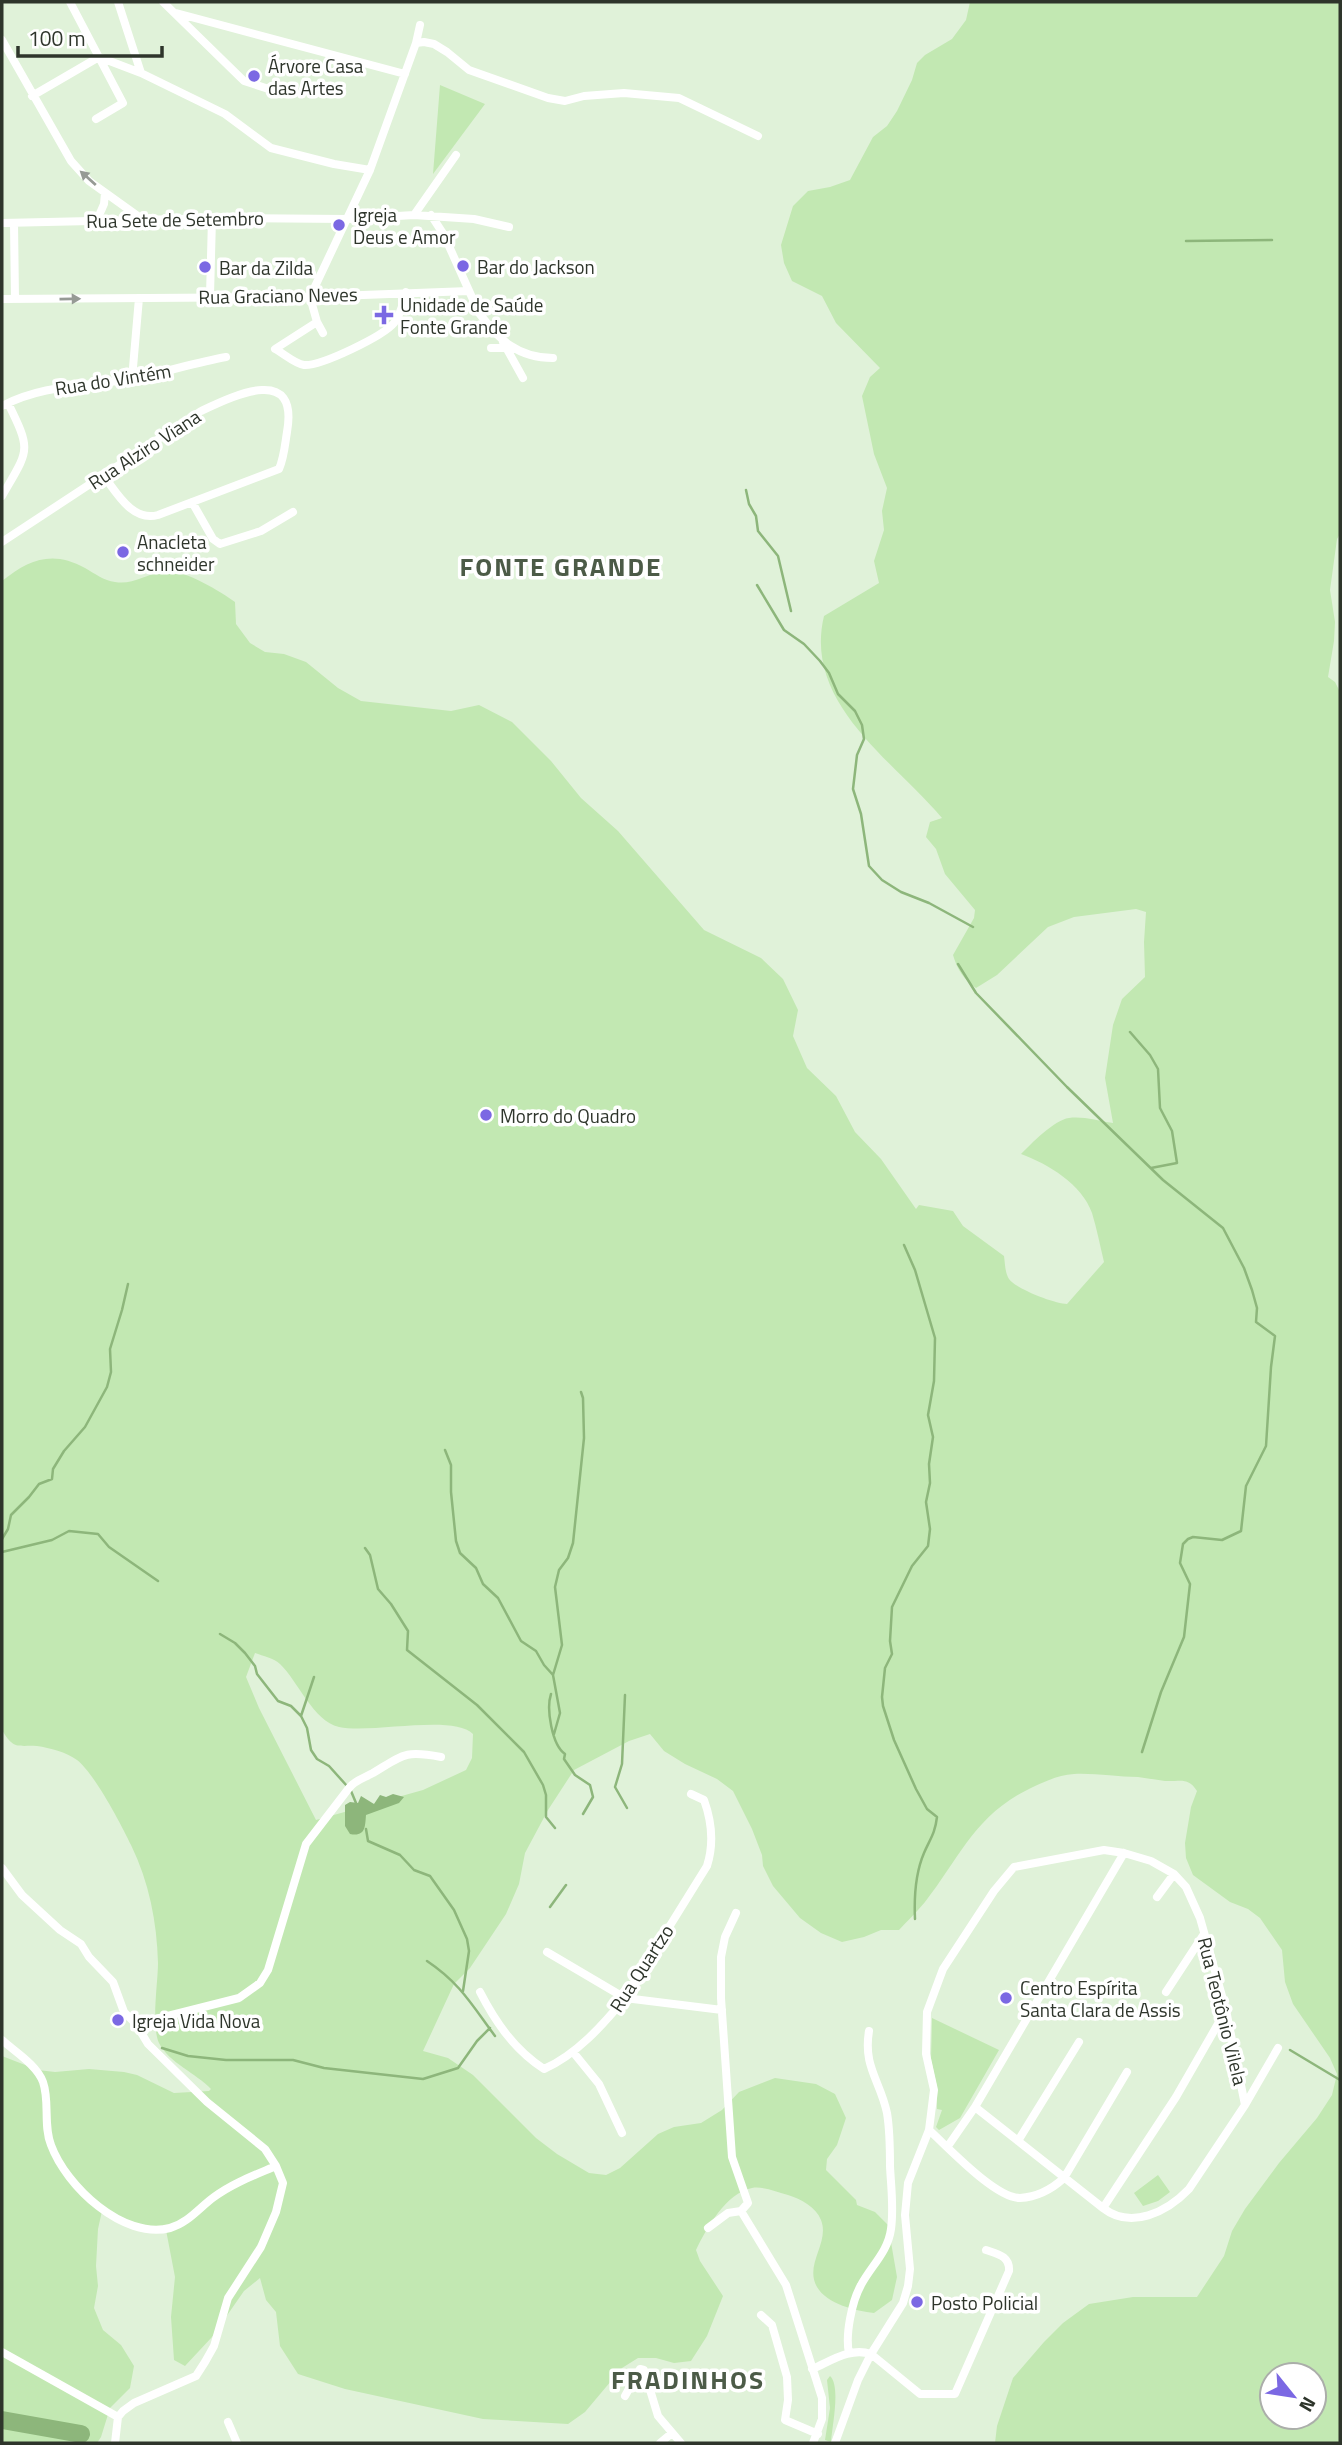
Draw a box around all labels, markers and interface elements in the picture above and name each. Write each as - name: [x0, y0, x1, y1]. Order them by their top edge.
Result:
- scale bar: [18, 14, 161, 58]
- text: 100 m: [28, 22, 85, 54]
- place label: Árvore Casa das Artes: [268, 51, 364, 102]
- marker: Árvore Casa das Artes: [246, 68, 262, 84]
- one-way arrow: [80, 171, 97, 187]
- place label: Igreja Deus e Amor: [353, 200, 456, 251]
- street label: Rua Sete de Setembro: [86, 203, 264, 235]
- marker: Igreja Deus e Amor: [331, 217, 347, 233]
- place label: Bar do Jackson: [477, 252, 595, 281]
- place label: Bar da Zilda: [219, 253, 314, 282]
- marker: Bar do Jackson: [455, 258, 471, 274]
- marker: Bar da Zilda: [197, 259, 213, 275]
- street label: Rua Graciano Neves: [198, 279, 358, 311]
- place label: Unidade de Saúde Fonte Grande: [400, 290, 543, 341]
- one-way arrow: [59, 293, 81, 305]
- marker: Unidade de Saúde Fonte Grande: [374, 305, 394, 325]
- street label: Rua do Vintém: [53, 356, 173, 402]
- street label: Rua Alziro Viana: [82, 401, 206, 496]
- place label: Anacleta schneider: [137, 527, 215, 578]
- marker: Anacleta schneider: [115, 544, 131, 560]
- district label: FONTE GRANDE: [459, 547, 663, 586]
- place label: Morro do Quadro: [500, 1101, 636, 1130]
- marker: Morro do Quadro: [478, 1107, 494, 1123]
- street label: Rua Quartzo: [602, 1918, 680, 2018]
- street label: Rua Teotônio Vilela: [1191, 1934, 1256, 2089]
- place label: Centro Espírita Santa Clara de Assis: [1020, 1973, 1181, 2024]
- marker: Centro Espírita Santa Clara de Assis: [998, 1990, 1014, 2006]
- place label: Igreja Vida Nova: [132, 2006, 261, 2035]
- marker: Igreja Vida Nova: [110, 2012, 126, 2028]
- place label: Posto Policial: [931, 2288, 1038, 2317]
- marker: Posto Policial: [909, 2294, 925, 2310]
- district label: FRADINHOS: [611, 2360, 765, 2399]
- north arrow: [1258, 2361, 1328, 2431]
- text: N: [1292, 2392, 1324, 2418]

